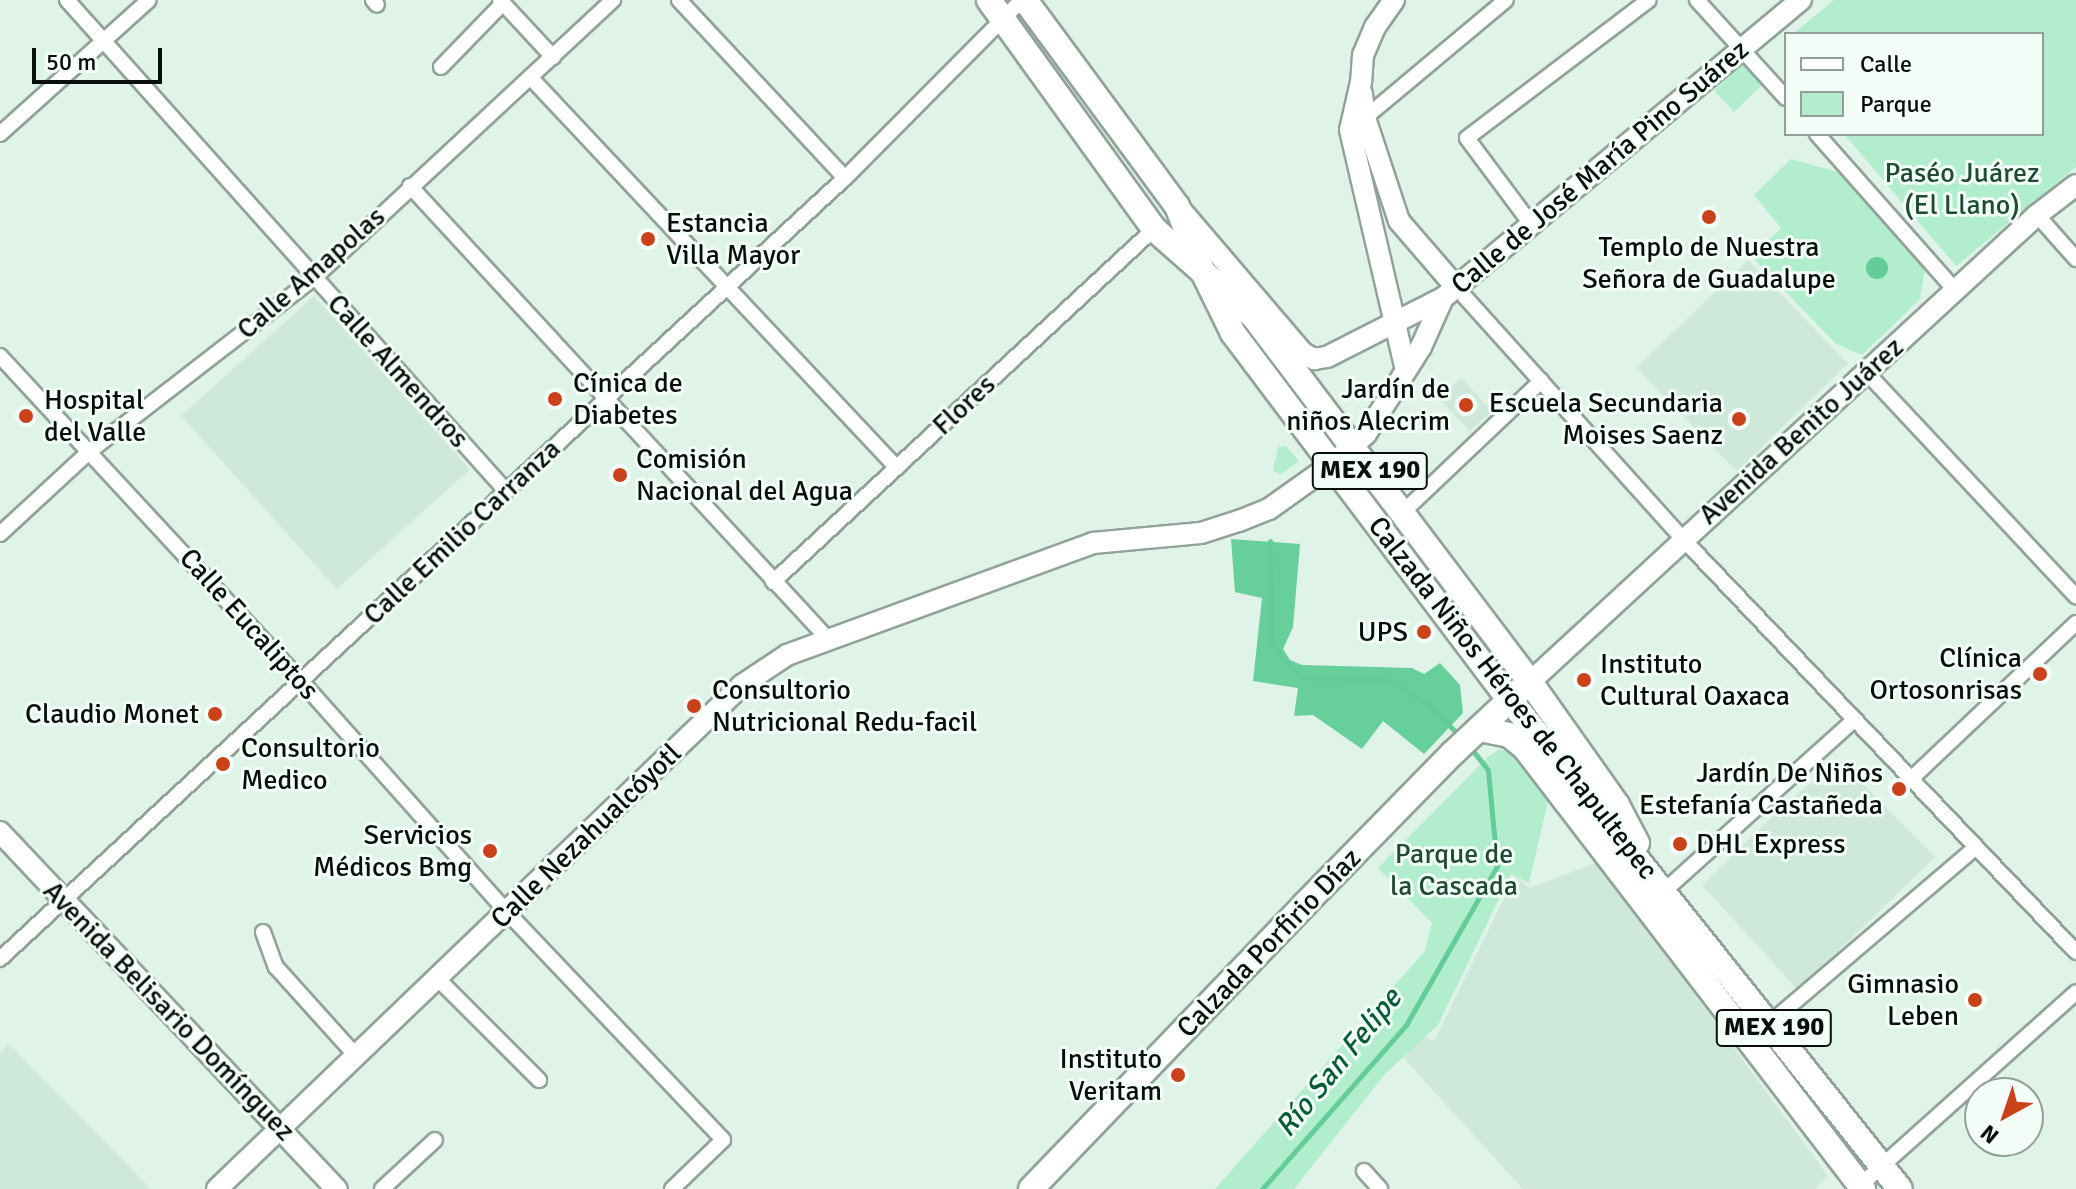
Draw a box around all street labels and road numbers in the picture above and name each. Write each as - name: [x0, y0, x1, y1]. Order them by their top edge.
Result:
- street label: Calle de José María Pino Suárez: [1444, 33, 1756, 301]
- street label: Calle Amapolas: [230, 200, 392, 346]
- street label: Calle Almendros: [320, 287, 476, 455]
- street label: Avenida Benito Juárez: [1692, 330, 1910, 532]
- street label: Flores: [926, 368, 1002, 442]
- street label: Calle Emilio Carranza: [357, 432, 567, 632]
- road number: MEX 190: [1310, 449, 1430, 493]
- street label: Calzada Niños Héroes de Chapultepec: [1361, 510, 1665, 886]
- street label: Calle Eucaliptos: [172, 541, 326, 707]
- street label: Calle Nezahualcóyotl: [484, 737, 688, 935]
- street label: Calzada Porfirio Díaz: [1170, 841, 1368, 1045]
- street label: Avenida Belisario Domínguez: [36, 874, 302, 1148]
- road number: MEX 190: [1714, 1006, 1834, 1050]

